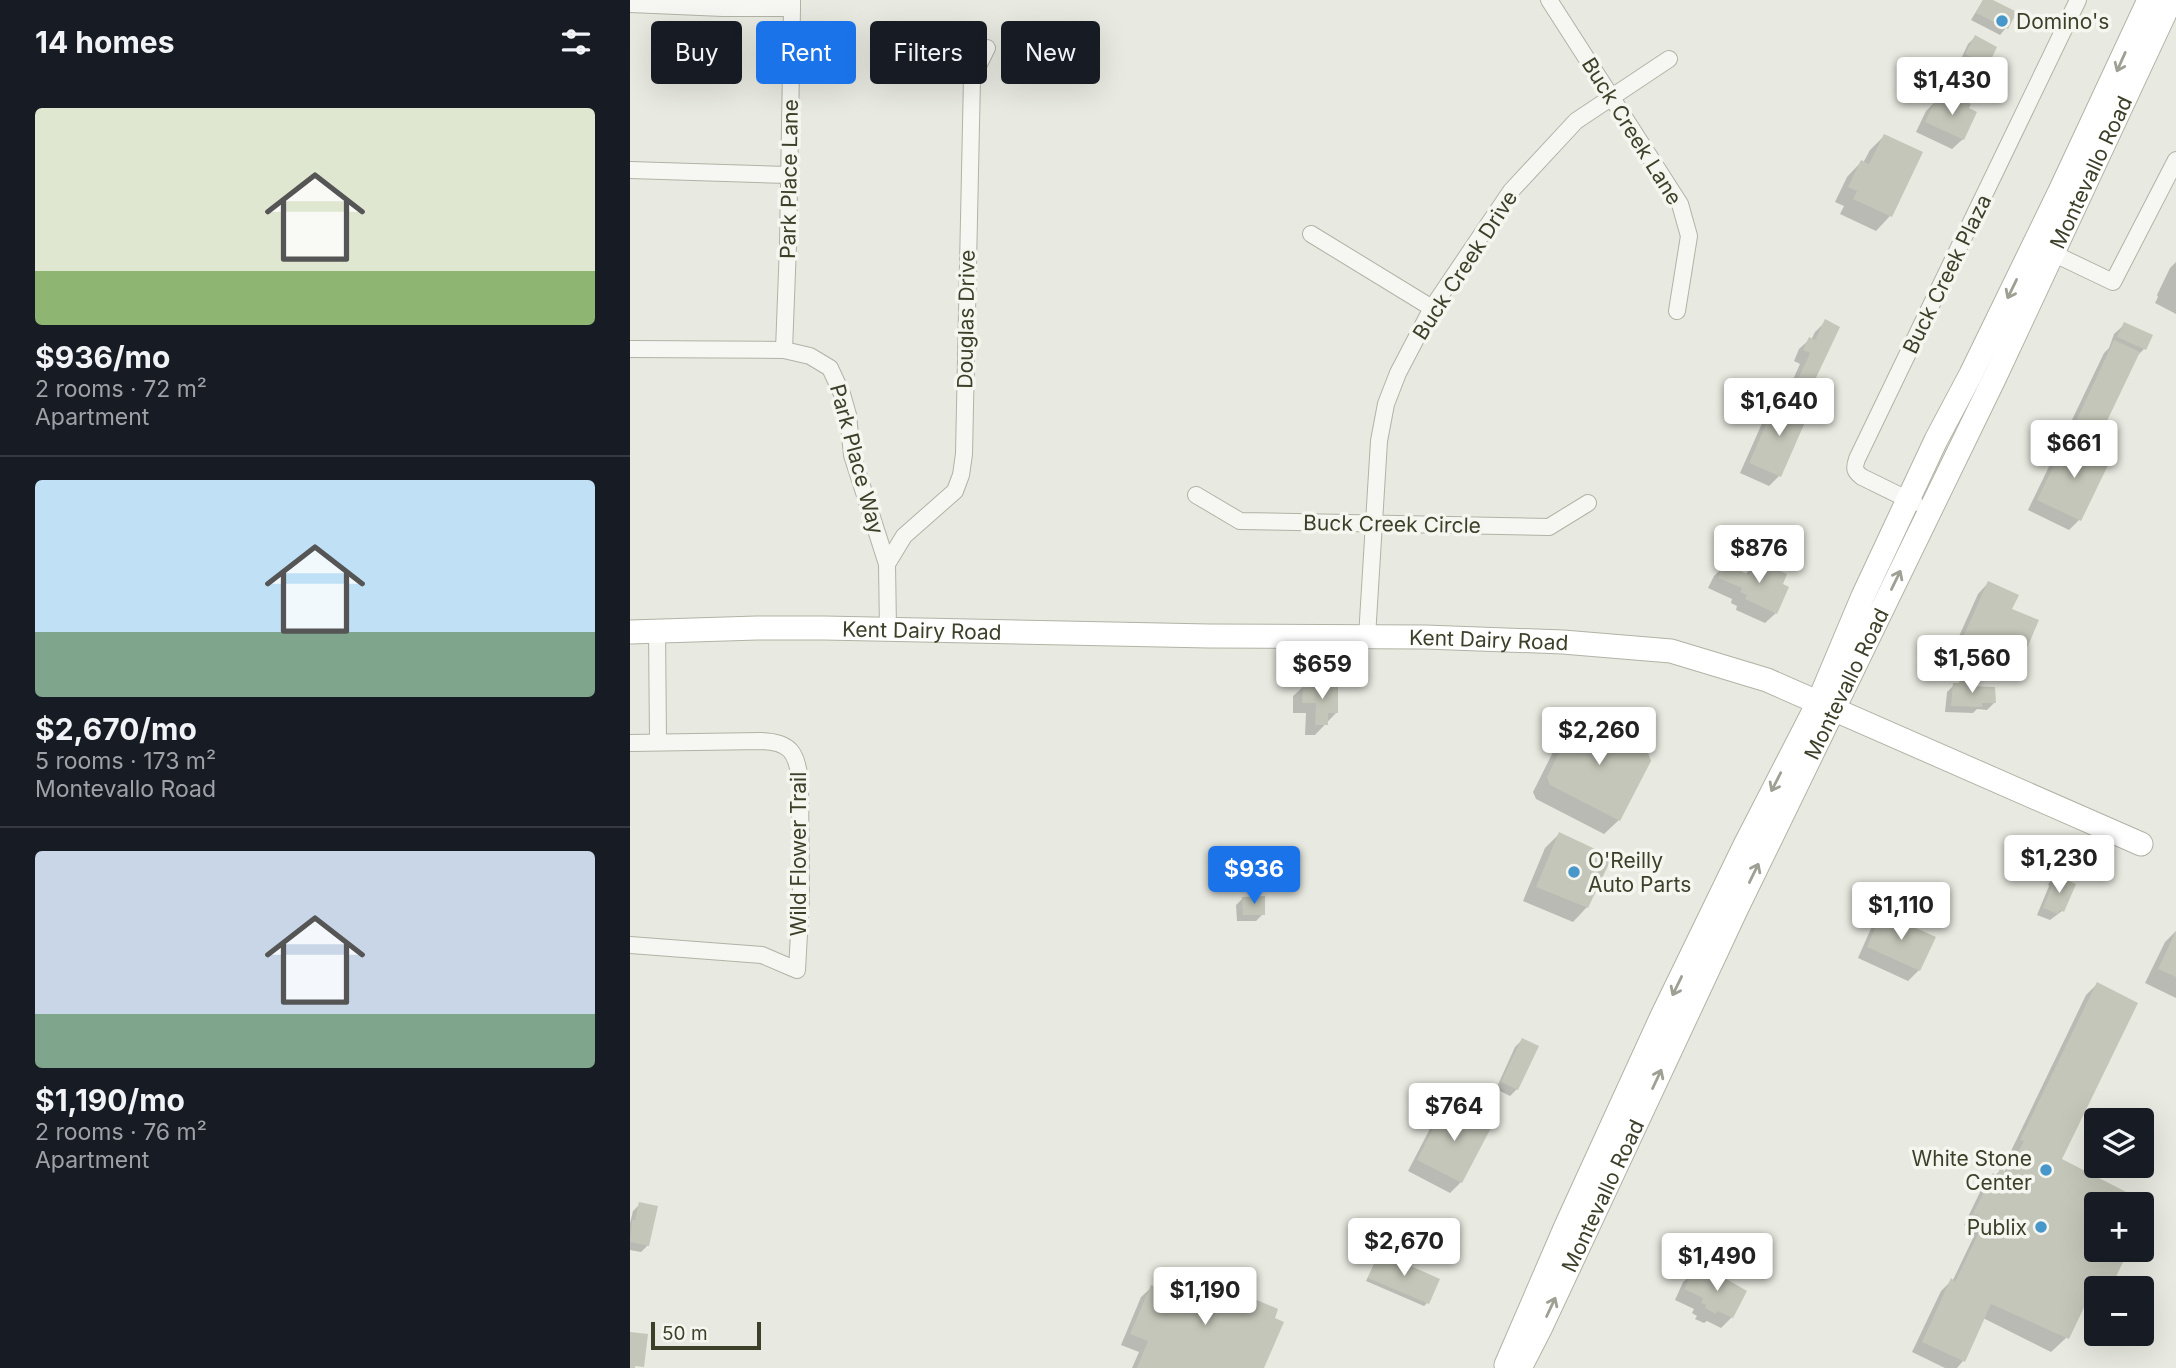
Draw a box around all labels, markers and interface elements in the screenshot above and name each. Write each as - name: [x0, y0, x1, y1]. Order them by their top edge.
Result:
- place label: Domino's: [2016, 9, 2109, 34]
- marker: Domino's: [1994, 13, 2010, 29]
- chip: Buy: [651, 21, 742, 84]
- chip: Rent: [756, 21, 856, 84]
- chip: Filters: [870, 21, 987, 84]
- chip: New: [1001, 21, 1100, 84]
- icon: filters: [557, 23, 595, 61]
- text: 14 homes: [35, 24, 174, 60]
- one-way arrow: [2114, 51, 2127, 72]
- street label: Buck Creek Lane: [1577, 53, 1687, 209]
- pin: $1,430: [1895, 58, 2009, 117]
- text: $1,430: [1913, 66, 1991, 94]
- street label: Montevallo Road: [2044, 92, 2137, 252]
- street label: Park Place Lane: [775, 99, 803, 259]
- icon: home: [252, 154, 378, 280]
- street label: Buck Creek Drive: [1408, 186, 1522, 344]
- street label: Buck Creek Plaza: [1898, 190, 1996, 358]
- street label: Douglas Drive: [952, 249, 980, 389]
- one-way arrow: [2005, 278, 2018, 299]
- text: $936/mo: [35, 339, 170, 375]
- text: 2 rooms · 72 m²: [35, 375, 207, 403]
- pin: $1,640: [1722, 378, 1836, 438]
- street label: Park Place Way: [825, 381, 889, 537]
- text: $1,640: [1740, 387, 1818, 415]
- text: Apartment: [35, 403, 149, 431]
- pin: $661: [2033, 420, 2115, 480]
- text: $661: [2047, 429, 2101, 457]
- street label: Buck Creek Circle: [1303, 510, 1481, 538]
- icon: home: [252, 526, 378, 652]
- pin: $876: [1718, 526, 1800, 585]
- text: $876: [1730, 534, 1788, 562]
- one-way arrow: [1890, 570, 1903, 591]
- street label: Montevallo Road: [1799, 604, 1893, 764]
- street label: Kent Dairy Road: [842, 616, 1002, 644]
- street label: Kent Dairy Road: [1409, 624, 1569, 655]
- pin: $1,560: [1915, 636, 2029, 695]
- pin: $659: [1281, 642, 1363, 701]
- text: $1,560: [1933, 644, 2011, 672]
- text: $659: [1292, 650, 1352, 678]
- pin: $2,260: [1542, 708, 1656, 767]
- text: $2,670/mo: [35, 711, 197, 747]
- text: $2,260: [1558, 716, 1640, 744]
- text: 5 rooms · 173 m²: [35, 747, 216, 775]
- one-way arrow: [1769, 771, 1783, 791]
- street label: Wild Flower Trail: [786, 772, 811, 936]
- text: Montevallo Road: [35, 775, 216, 803]
- pin: $1,230: [2002, 836, 2116, 895]
- text: $1,230: [2020, 844, 2098, 872]
- pin: $936: [1213, 846, 1295, 906]
- place label: O'Reilly Auto Parts: [1588, 848, 1691, 897]
- text: $936: [1224, 855, 1284, 883]
- one-way arrow: [1748, 863, 1761, 884]
- marker: O'Reilly Auto Parts: [1566, 864, 1582, 880]
- pin: $1,110: [1844, 883, 1958, 942]
- text: $1,110: [1868, 891, 1934, 919]
- icon: home: [252, 897, 378, 1023]
- one-way arrow: [1669, 975, 1683, 996]
- one-way arrow: [1651, 1069, 1664, 1090]
- text: $1,190/mo: [35, 1082, 185, 1118]
- pin: $764: [1413, 1084, 1495, 1143]
- text: $764: [1425, 1092, 1483, 1120]
- map controls: [2084, 1108, 2154, 1346]
- button: layers: [2084, 1108, 2154, 1178]
- street label: Montevallo Road: [1556, 1116, 1649, 1276]
- text: 2 rooms · 76 m²: [35, 1118, 207, 1146]
- text: Apartment: [35, 1146, 149, 1174]
- place label: White Stone Center: [1912, 1146, 2032, 1195]
- marker: White Stone Center: [2038, 1162, 2054, 1178]
- button: +: [2084, 1192, 2154, 1262]
- place label: Publix: [1967, 1215, 2027, 1240]
- pin: $2,670: [1347, 1218, 1461, 1278]
- marker: Publix: [2033, 1219, 2049, 1235]
- text: $2,670: [1364, 1227, 1444, 1255]
- pin: $1,490: [1660, 1234, 1774, 1293]
- text: $1,490: [1678, 1242, 1756, 1270]
- pin: $1,190: [1148, 1268, 1262, 1327]
- text: $1,190: [1170, 1276, 1240, 1304]
- button: −: [2084, 1276, 2154, 1346]
- one-way arrow: [1544, 1297, 1558, 1318]
- scale bar: [651, 1319, 761, 1351]
- text: 50 m: [662, 1322, 708, 1345]

